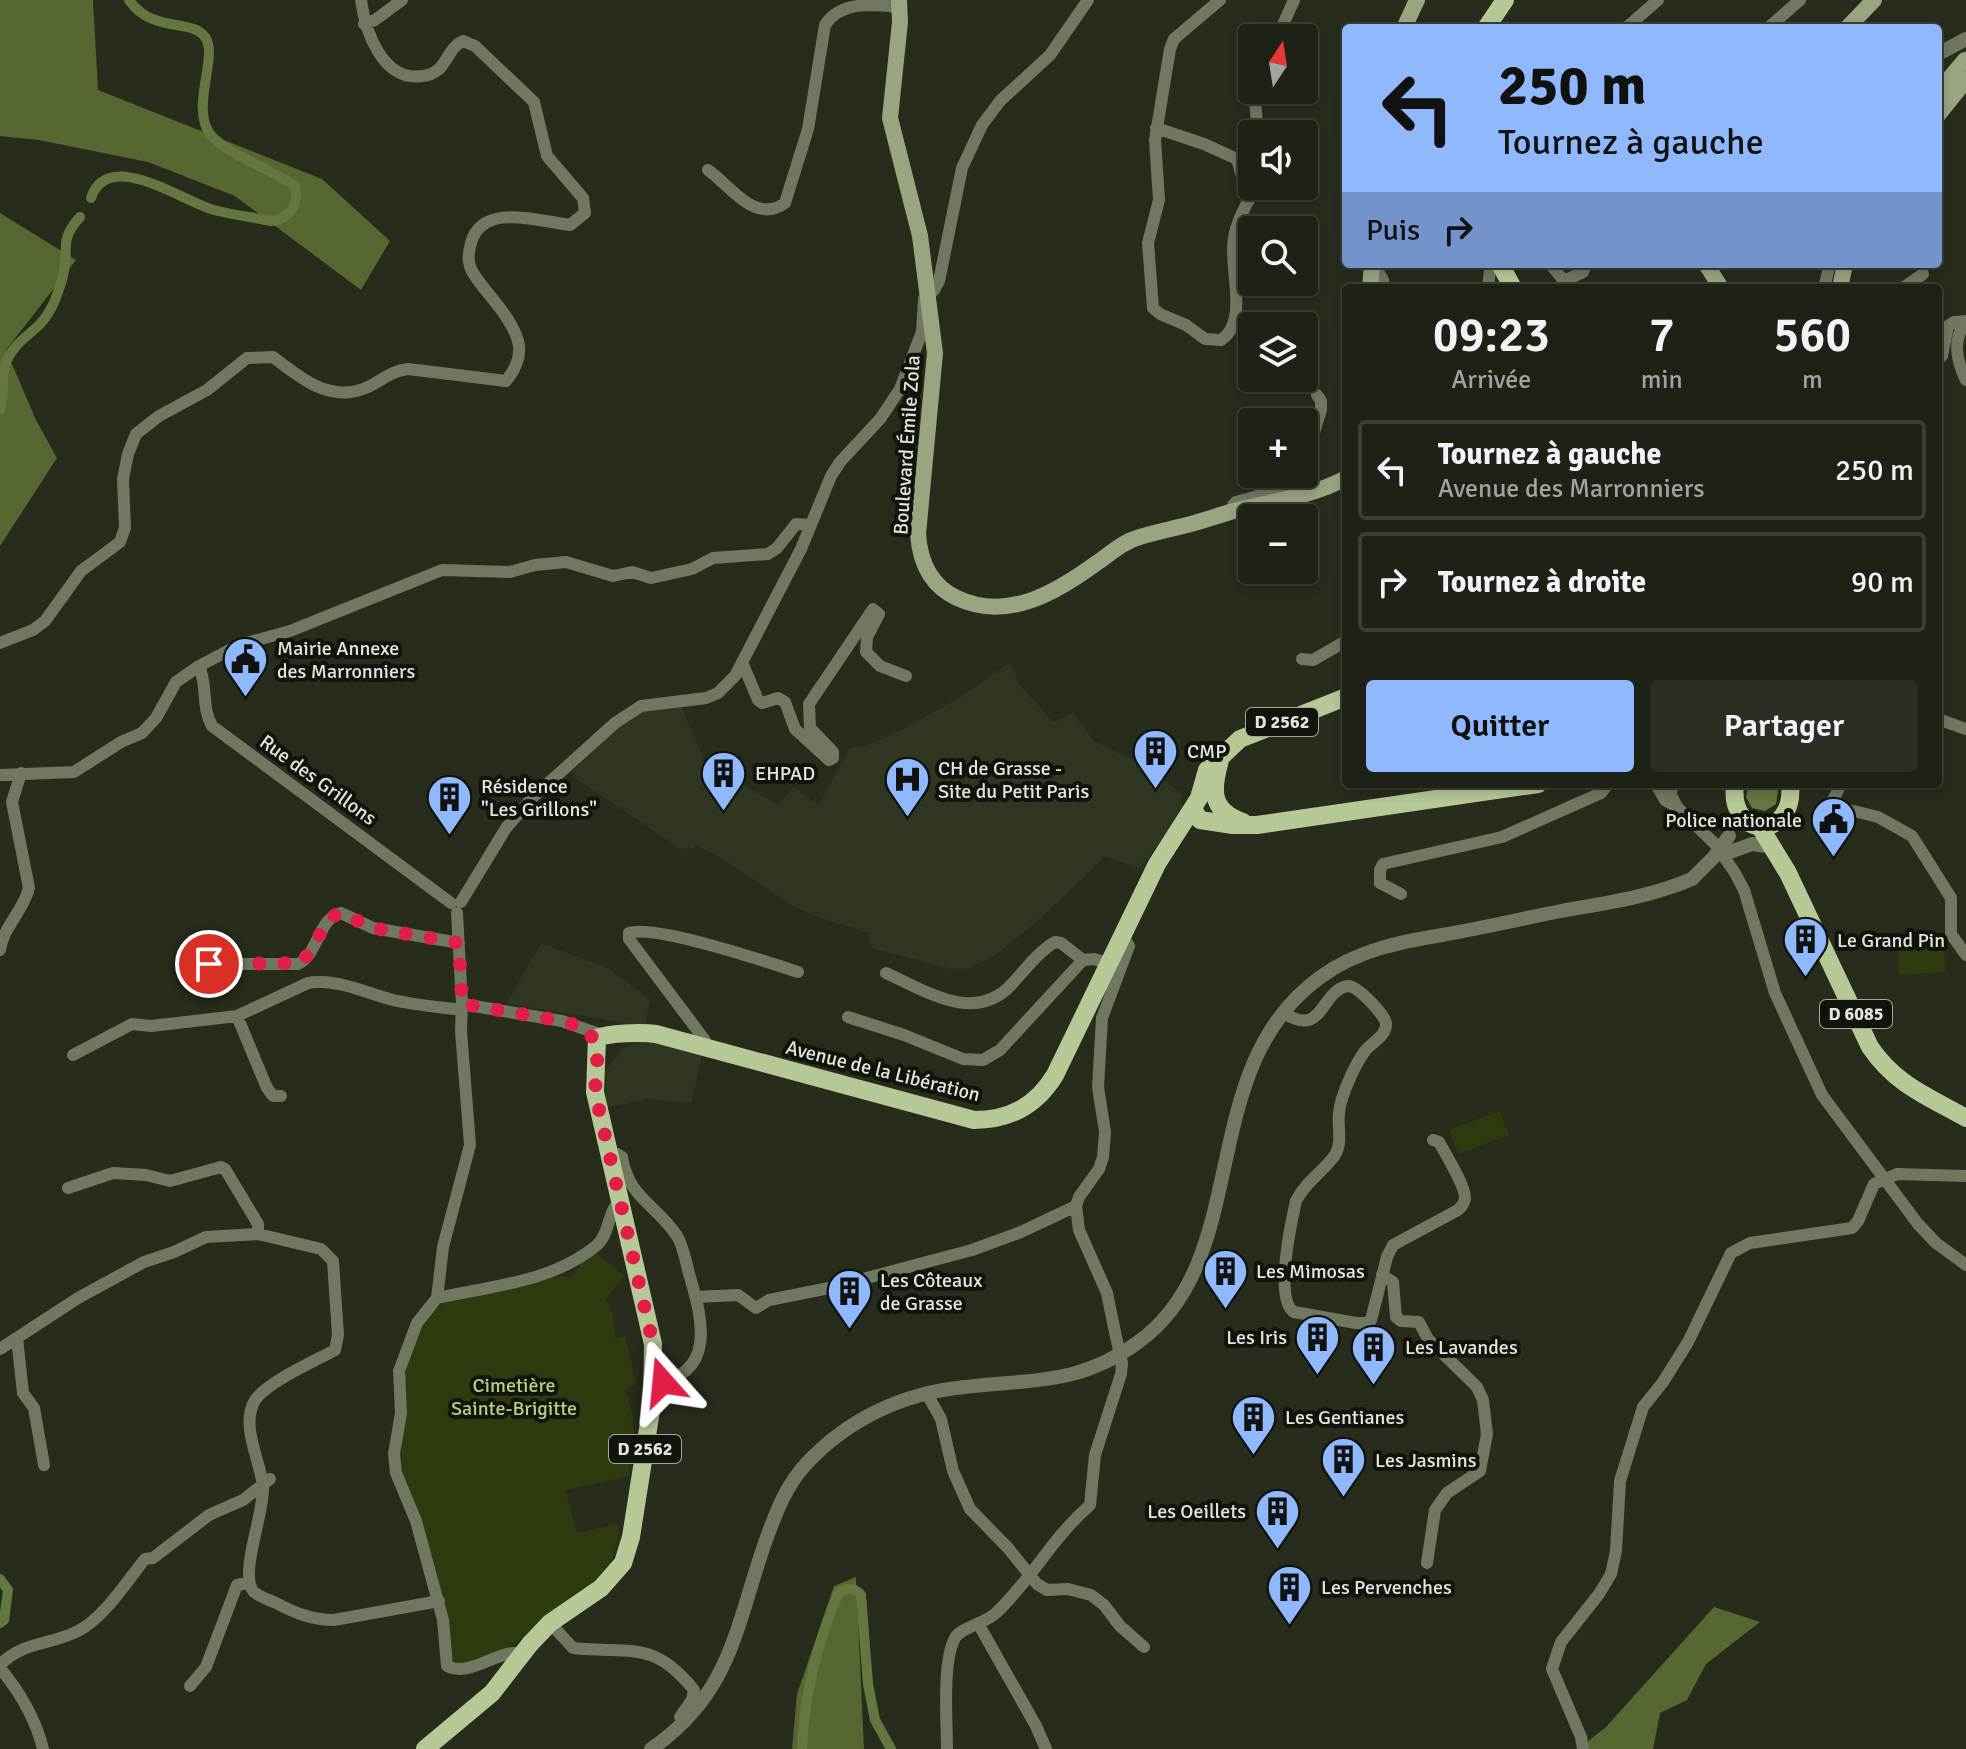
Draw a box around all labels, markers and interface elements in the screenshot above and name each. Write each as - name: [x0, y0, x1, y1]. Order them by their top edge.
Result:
- north arrow: [1238, 24, 1318, 104]
- map controls: [1238, 24, 1318, 584]
- text: 250 m: [1498, 51, 1646, 120]
- icon: left: [1366, 56, 1470, 160]
- button: sound: [1238, 120, 1318, 200]
- text: Tournez à gauche: [1498, 120, 1764, 165]
- icon: right: [1436, 208, 1480, 252]
- text: Puis: [1366, 212, 1420, 249]
- button: search: [1238, 216, 1318, 296]
- text: 09:23: [1433, 306, 1550, 365]
- text: 7: [1649, 306, 1675, 365]
- text: 560: [1773, 306, 1851, 365]
- button: layers: [1238, 312, 1318, 392]
- street label: Boulevard Émile Zola: [888, 354, 926, 536]
- text: Arrivée: [1451, 364, 1531, 396]
- text: min: [1641, 364, 1683, 396]
- text: m: [1802, 364, 1823, 396]
- button: +: [1238, 408, 1318, 488]
- text: Tournez à gauche: [1438, 436, 1661, 473]
- icon: left: [1370, 448, 1414, 492]
- text: 250 m: [1835, 452, 1914, 489]
- text: Avenue des Marronniers: [1438, 473, 1705, 505]
- button: −: [1238, 504, 1318, 584]
- icon: right: [1370, 560, 1414, 604]
- text: Tournez à droite: [1438, 564, 1646, 601]
- text: 90 m: [1851, 564, 1914, 601]
- public building icon: Mairie Annexe des Marronniers: [222, 636, 270, 699]
- place label: Mairie Annexe des Marronniers: [277, 636, 415, 684]
- button: Quitter: [1366, 680, 1634, 772]
- button: Partager: [1650, 680, 1918, 772]
- road number: D 2562: [1246, 708, 1318, 736]
- building icon: CMP: [1132, 727, 1180, 790]
- street label: Rue des Grillons: [255, 729, 381, 831]
- place label: CMP: [1187, 739, 1227, 764]
- building icon: EHPAD: [700, 749, 748, 812]
- hospital icon: CH de Grasse - Site du Petit Paris: [883, 755, 931, 818]
- place label: CH de Grasse - Site du Petit Paris: [938, 756, 1089, 804]
- place label: EHPAD: [755, 761, 815, 786]
- building icon: Résidence "Les Grillons": [426, 773, 474, 836]
- place label: Résidence "Les Grillons": [481, 774, 597, 822]
- public building icon: Police nationale: [1809, 796, 1857, 859]
- place label: Police nationale: [1665, 808, 1802, 833]
- building icon: Le Grand Pin: [1782, 916, 1830, 979]
- place label: Le Grand Pin: [1837, 928, 1945, 953]
- pin: [175, 930, 243, 998]
- icon: arrive: [187, 942, 231, 986]
- road number: D 6085: [1820, 1000, 1892, 1028]
- street label: Avenue de la Libération: [783, 1035, 983, 1107]
- building icon: Les Mimosas: [1201, 1247, 1249, 1310]
- place label: Les Mimosas: [1256, 1259, 1365, 1284]
- building icon: Les Côteaux de Grasse: [825, 1268, 873, 1331]
- place label: Les Côteaux de Grasse: [880, 1268, 982, 1316]
- building icon: Les Iris: [1294, 1313, 1342, 1376]
- building icon: Les Lavandes: [1350, 1323, 1398, 1386]
- place label: Les Iris: [1226, 1325, 1287, 1350]
- place label: Les Lavandes: [1405, 1335, 1518, 1360]
- position arrow: [621, 1340, 705, 1424]
- park label: Cimetière Sainte-Brigitte: [451, 1373, 577, 1421]
- building icon: Les Gentianes: [1230, 1393, 1278, 1456]
- place label: Les Gentianes: [1285, 1405, 1404, 1430]
- road number: D 2562: [609, 1435, 681, 1463]
- building icon: Les Jasmins: [1320, 1436, 1368, 1499]
- place label: Les Jasmins: [1375, 1448, 1477, 1473]
- building icon: Les Oeillets: [1253, 1487, 1301, 1550]
- place label: Les Oeillets: [1147, 1499, 1246, 1524]
- building icon: Les Pervenches: [1266, 1563, 1314, 1626]
- place label: Les Pervenches: [1321, 1575, 1452, 1600]

